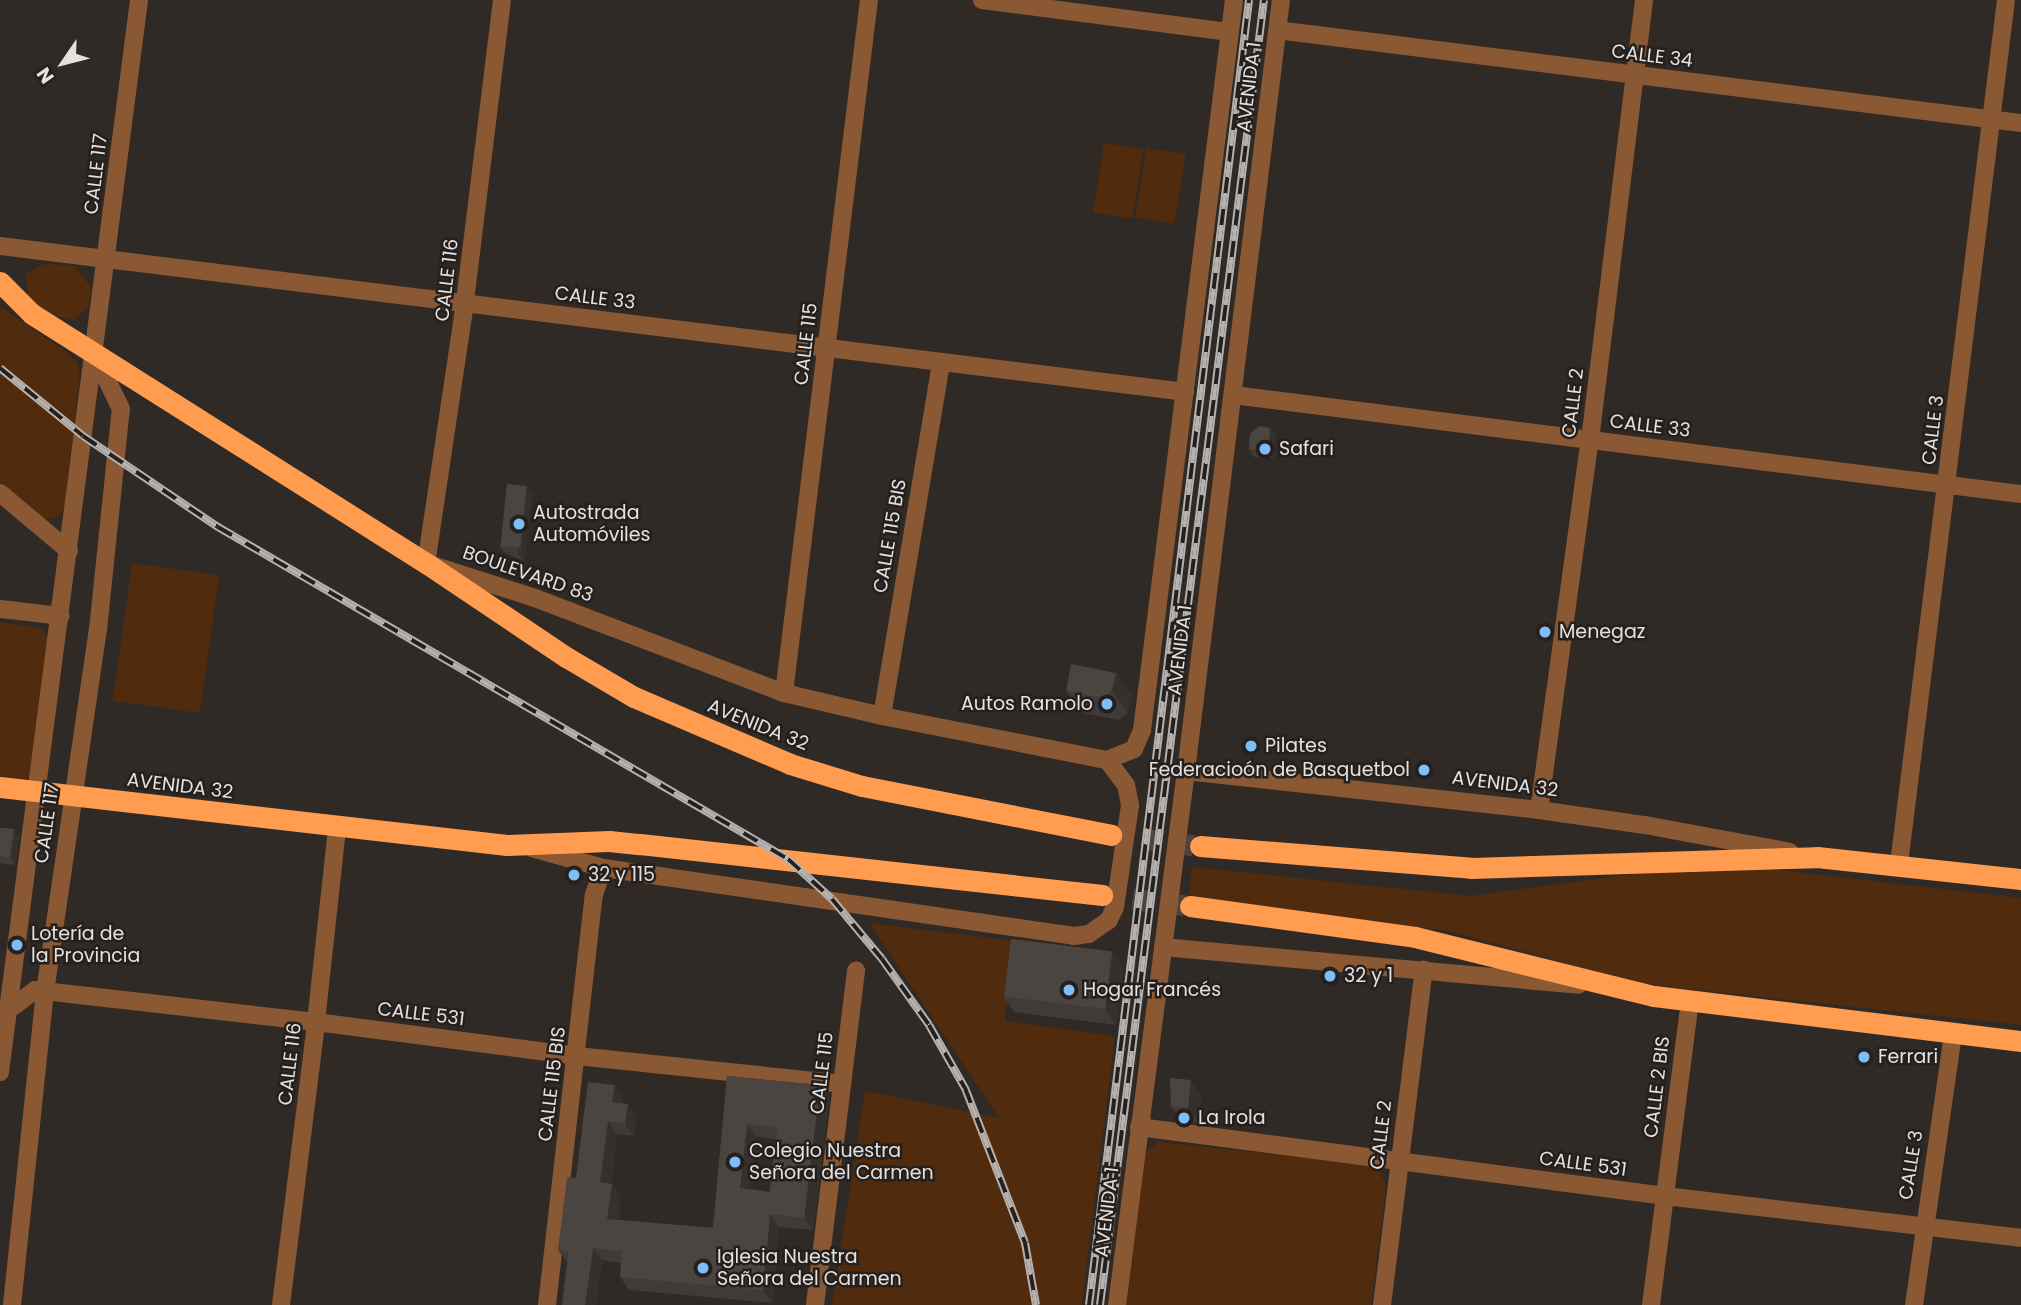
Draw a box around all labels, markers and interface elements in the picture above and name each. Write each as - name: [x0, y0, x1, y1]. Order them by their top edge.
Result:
- north arrow: [28, 28, 98, 98]
- street label: CALLE 34: [1610, 40, 1694, 72]
- street label: AVENIDA 1: [1232, 41, 1266, 133]
- text: N: [30, 62, 61, 89]
- street label: CALLE 117: [80, 132, 112, 216]
- street label: CALLE 116: [431, 237, 463, 323]
- street label: CALLE 33: [553, 282, 637, 314]
- street label: CALLE 115: [790, 302, 822, 386]
- street label: CALLE 2: [1557, 367, 1589, 439]
- street label: CALLE 3: [1917, 394, 1949, 466]
- street label: CALLE 33: [1608, 410, 1692, 442]
- place label: Safari: [1279, 438, 1334, 460]
- marker: Safari: [1257, 441, 1273, 457]
- street label: CALLE 115 BIS: [869, 477, 911, 595]
- place label: Autostrada Automóviles: [533, 502, 650, 546]
- marker: Autostrada Automóviles: [511, 516, 527, 532]
- street label: BOULEVARD 83: [460, 541, 596, 607]
- street label: AVENIDA 1: [1163, 604, 1197, 696]
- place label: Menegaz: [1559, 621, 1645, 643]
- marker: Menegaz: [1537, 624, 1553, 640]
- place label: Autos Ramolo: [961, 693, 1093, 715]
- street label: AVENIDA 32: [704, 694, 812, 756]
- marker: Autos Ramolo: [1099, 696, 1115, 712]
- place label: Pilates: [1265, 735, 1327, 757]
- marker: Pilates: [1243, 738, 1259, 754]
- place label: Federacioón de Basquetbol: [1149, 759, 1410, 781]
- marker: Federacioón de Basquetbol: [1416, 762, 1432, 778]
- street label: AVENIDA 32: [1451, 766, 1559, 802]
- street label: AVENIDA 32: [126, 768, 234, 804]
- street label: CALLE 117: [30, 781, 64, 865]
- place label: 32 y 115: [588, 864, 655, 886]
- marker: 32 y 115: [566, 867, 582, 883]
- place label: Lotería de la Provincia: [31, 923, 140, 967]
- marker: Lotería de la Provincia: [9, 937, 25, 953]
- place label: 32 y 1: [1344, 965, 1393, 987]
- marker: 32 y 1: [1322, 968, 1338, 984]
- place label: Hogar Francés: [1083, 979, 1221, 1001]
- marker: Hogar Francés: [1061, 982, 1077, 998]
- street label: CALLE 531: [376, 997, 466, 1031]
- street label: CALLE 116: [274, 1021, 306, 1107]
- street label: CALLE 115 BIS: [534, 1025, 570, 1143]
- street label: CALLE 115: [806, 1031, 838, 1115]
- street label: CALLE 2 BIS: [1639, 1035, 1675, 1139]
- place label: Ferrari: [1878, 1046, 1938, 1068]
- marker: Ferrari: [1856, 1049, 1872, 1065]
- street label: CALLE 2: [1365, 1099, 1397, 1171]
- place label: La Irola: [1198, 1107, 1266, 1129]
- marker: La Irola: [1176, 1110, 1192, 1126]
- street label: CALLE 3: [1894, 1129, 1928, 1201]
- place label: Colegio Nuestra Señora del Carmen: [749, 1140, 934, 1184]
- street label: CALLE 531: [1538, 1147, 1628, 1181]
- marker: Colegio Nuestra Señora del Carmen: [727, 1154, 743, 1170]
- street label: AVENIDA 1: [1090, 1166, 1124, 1258]
- place label: Iglesia Nuestra Señora del Carmen: [717, 1246, 902, 1290]
- marker: Iglesia Nuestra Señora del Carmen: [695, 1260, 711, 1276]

